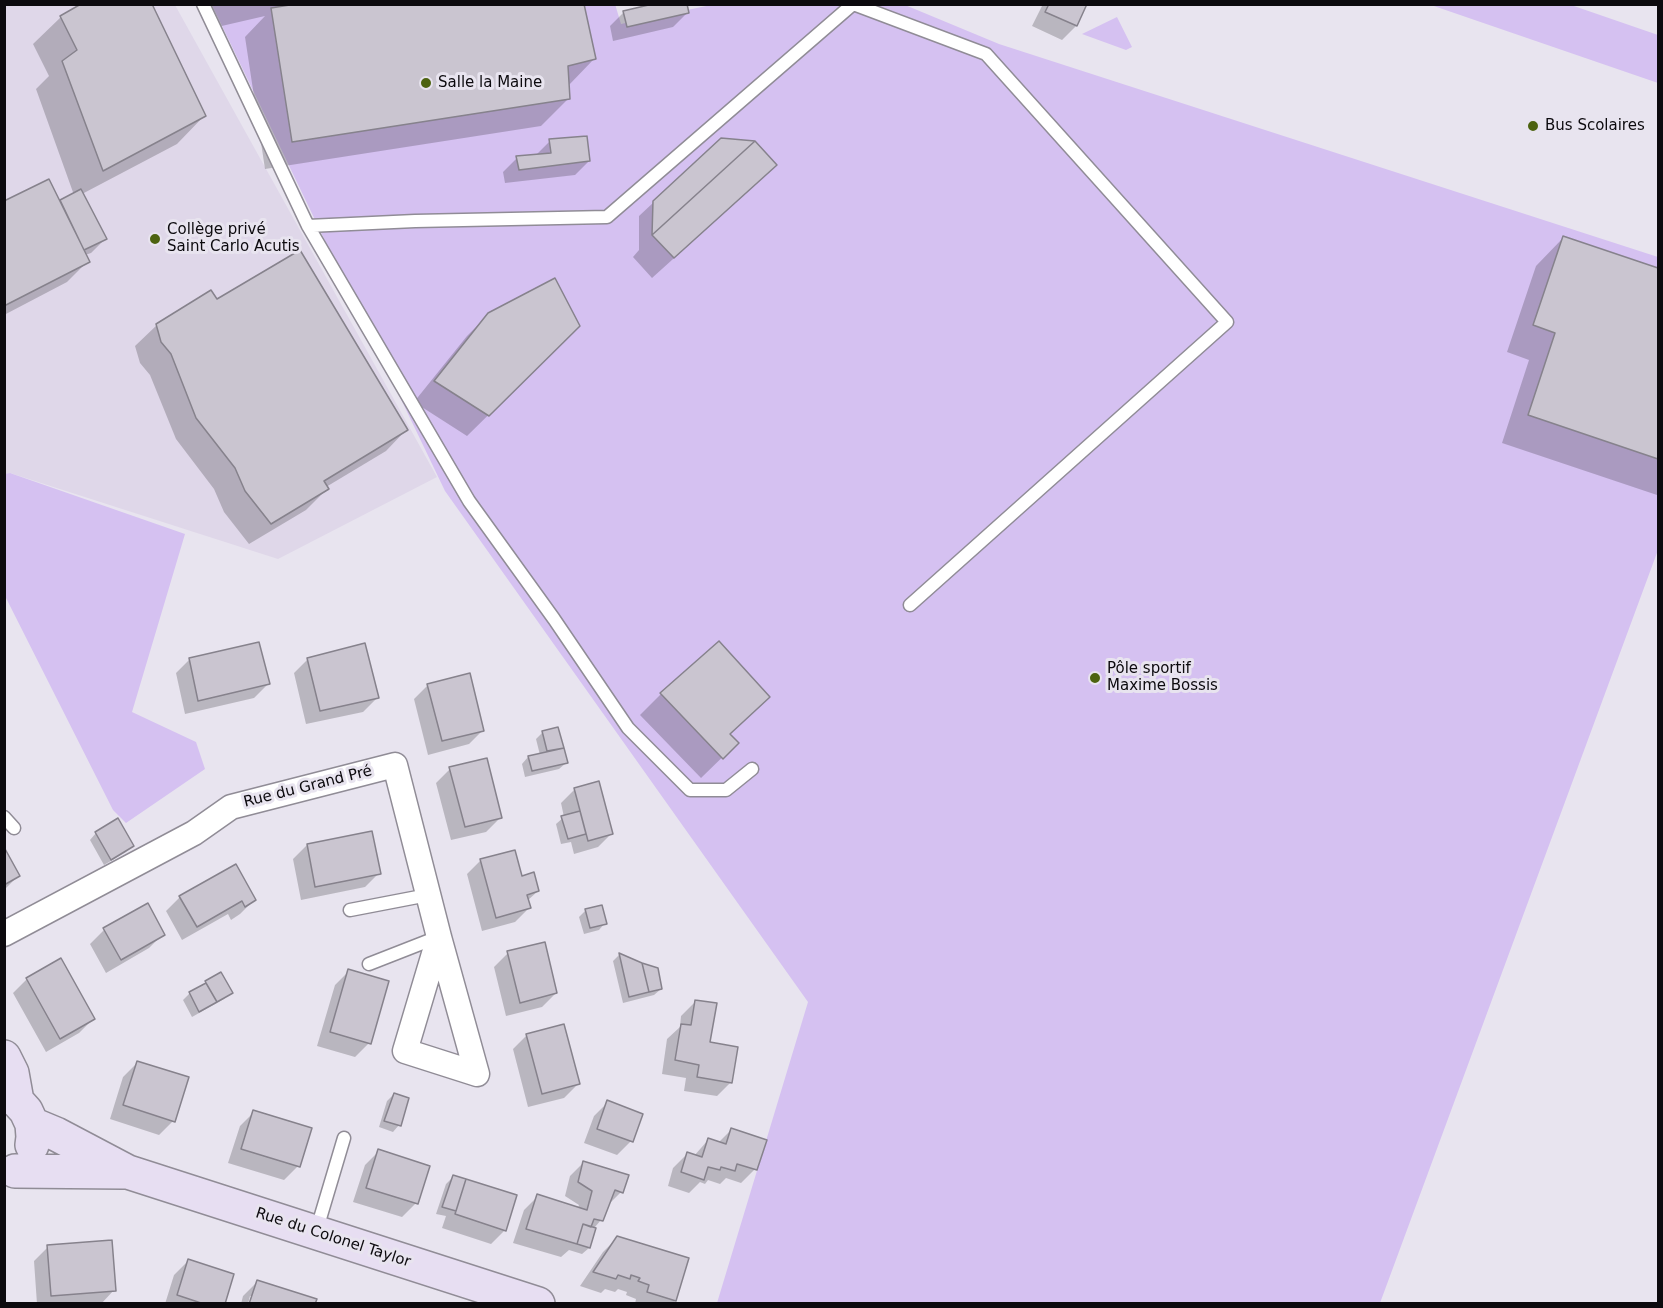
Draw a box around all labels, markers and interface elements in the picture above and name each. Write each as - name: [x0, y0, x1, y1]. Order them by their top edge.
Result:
- place label: Salle la Maine: [438, 74, 542, 92]
- marker: Salle la Maine: [419, 76, 433, 90]
- place label: Bus Scolaires: [1545, 117, 1645, 135]
- marker: Bus Scolaires: [1526, 119, 1540, 133]
- place label: Collège privé Saint Carlo Acutis: [167, 221, 300, 256]
- marker: Collège privé Saint Carlo Acutis: [148, 232, 162, 246]
- place label: Pôle sportif Maxime Bossis: [1107, 660, 1218, 695]
- marker: Pôle sportif Maxime Bossis: [1088, 671, 1102, 685]
- street label: Rue du Grand Pré: [242, 762, 374, 812]
- street label: Rue du Colonel Taylor: [253, 1204, 413, 1272]

